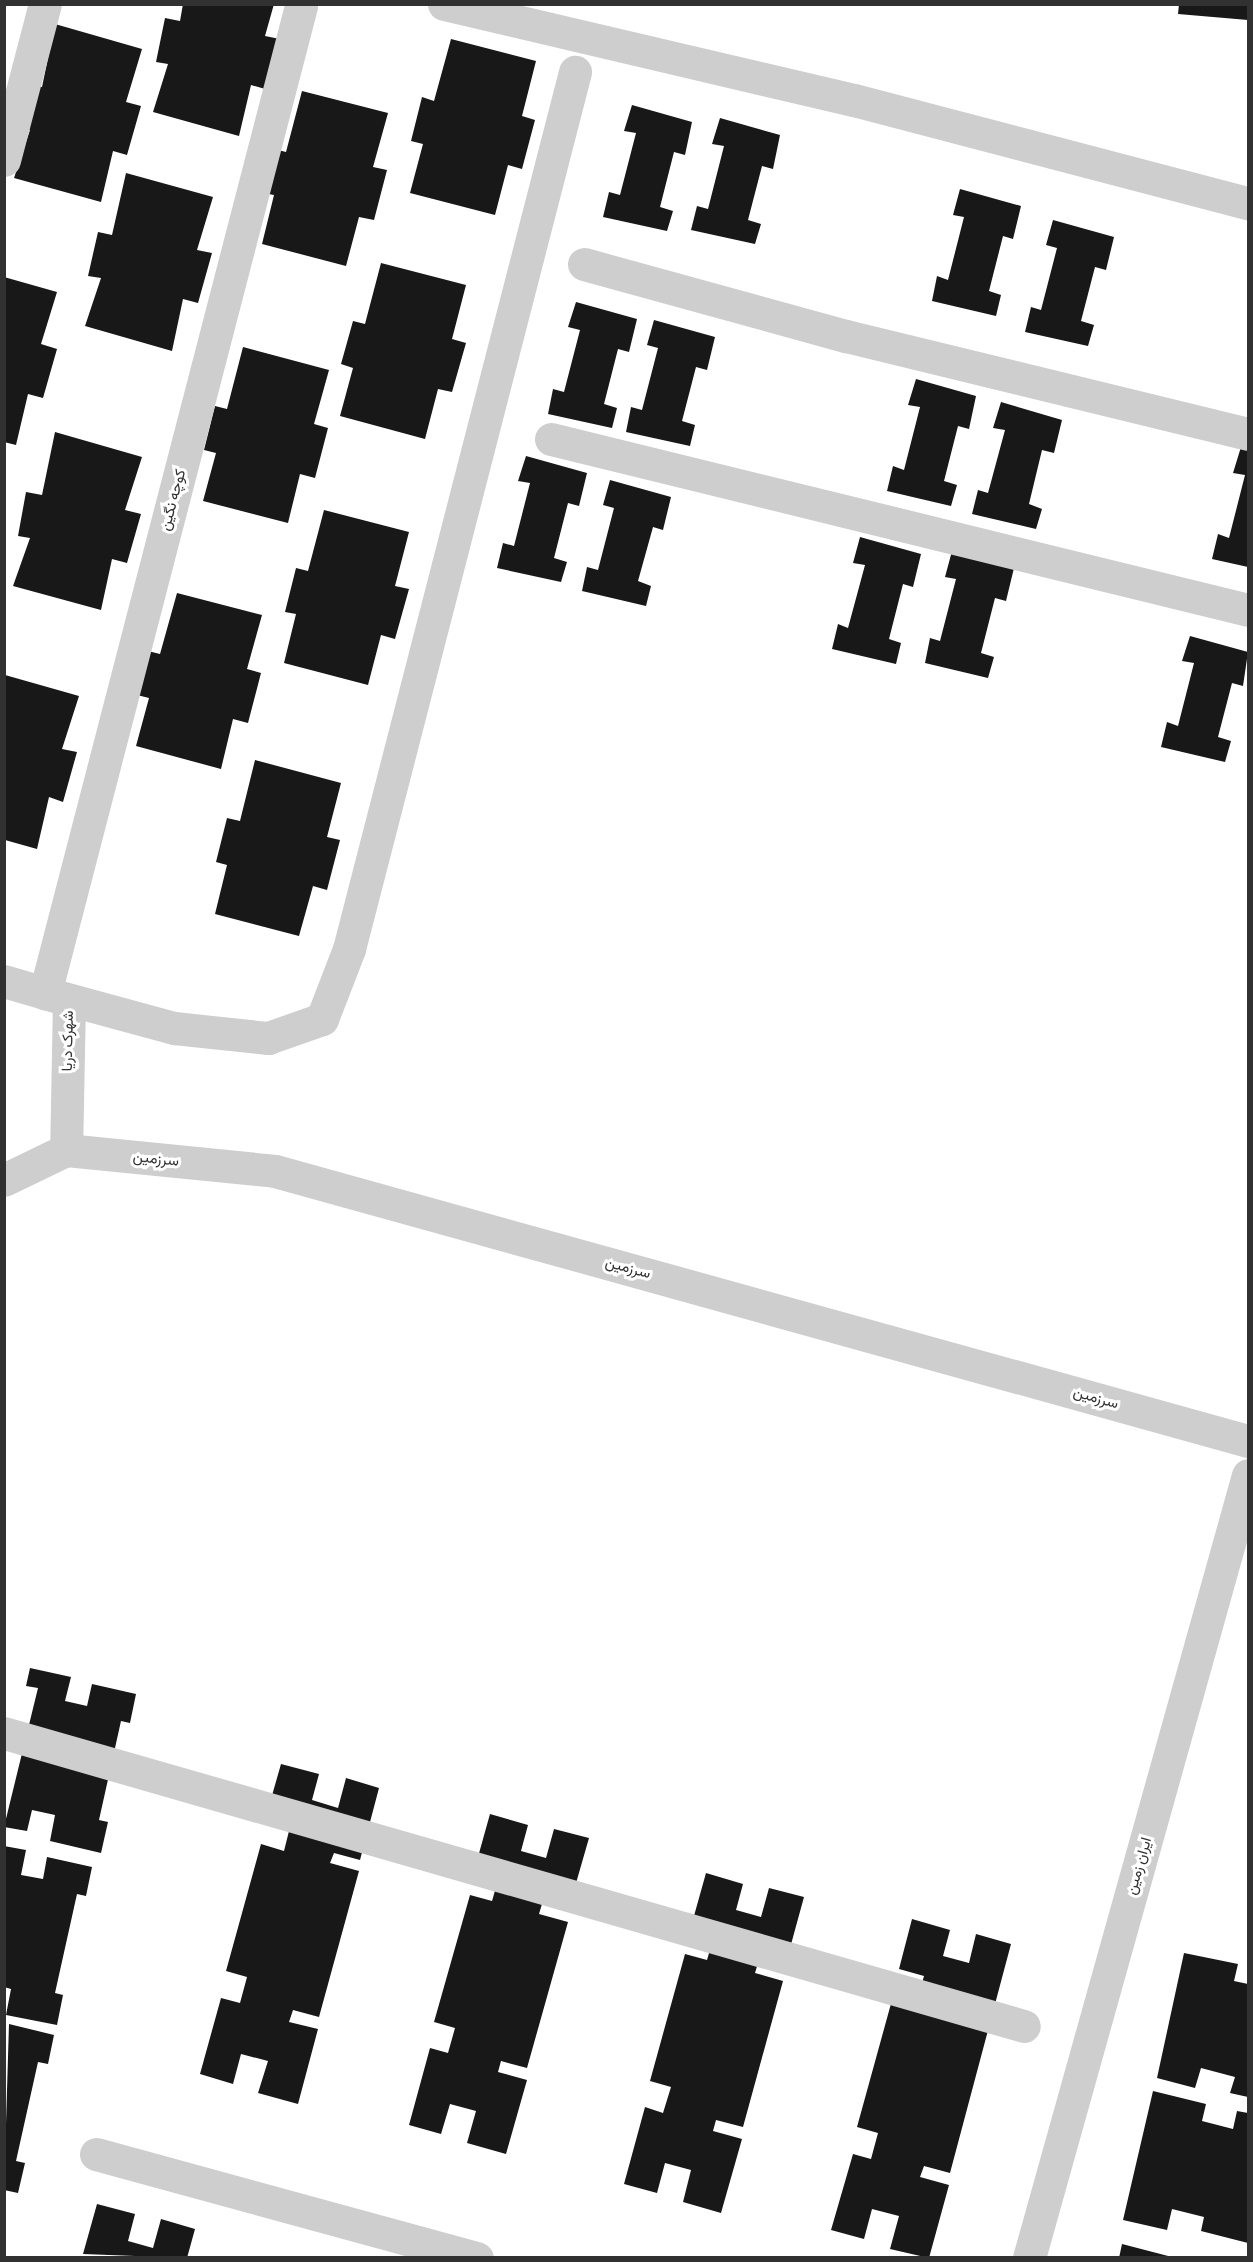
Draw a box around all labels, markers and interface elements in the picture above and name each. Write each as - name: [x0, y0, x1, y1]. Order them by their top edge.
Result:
- street label: کوچه نگین: [156, 467, 190, 533]
- street label: شهرک دریا: [58, 1010, 78, 1072]
- street label: سرزمین: [132, 1148, 180, 1170]
- street label: سرزمین: [603, 1253, 653, 1283]
- street label: سرزمین: [1071, 1383, 1121, 1413]
- street label: ایران زمین: [1122, 1835, 1156, 1897]

